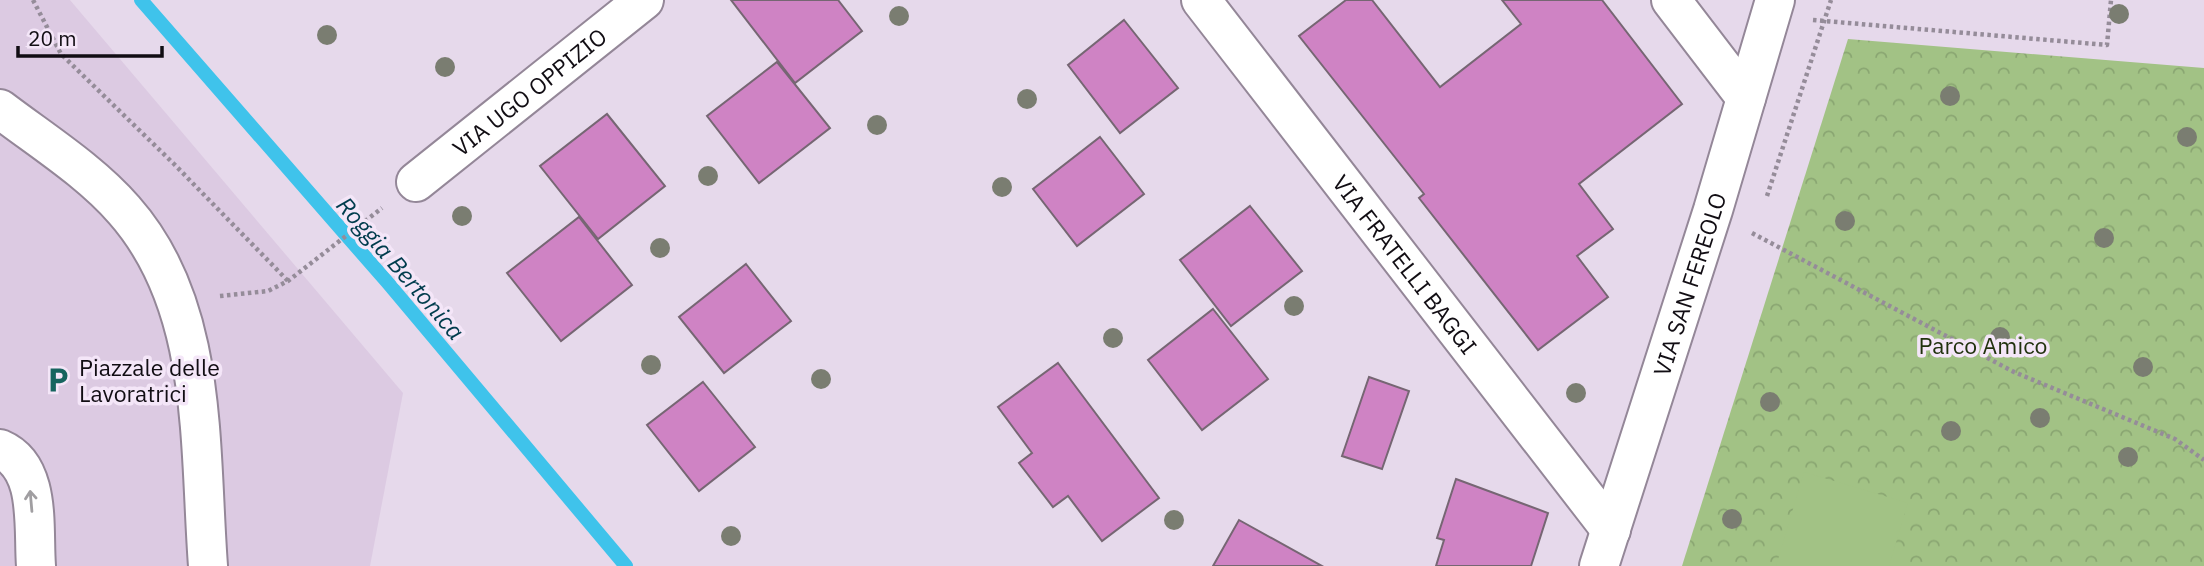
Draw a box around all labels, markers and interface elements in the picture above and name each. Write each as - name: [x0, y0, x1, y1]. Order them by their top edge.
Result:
- scale bar: [18, 14, 161, 58]
- street label: VIA UGO OPPIZIO: [446, 21, 613, 162]
- text: 20 m: [28, 24, 77, 52]
- street label: VIA FRATELLI BAGGI: [1327, 168, 1484, 360]
- street label: VIA SAN FEREOLO: [1646, 189, 1732, 380]
- water label: Roggia Bertonica: [330, 190, 472, 346]
- park label: Parco Amico: [1919, 330, 2047, 360]
- place label: Piazzale delle Lavoratrici: [79, 352, 220, 408]
- parking icon: Piazzale delle Lavoratrici: [43, 365, 73, 395]
- one-way arrow: [24, 490, 37, 513]

